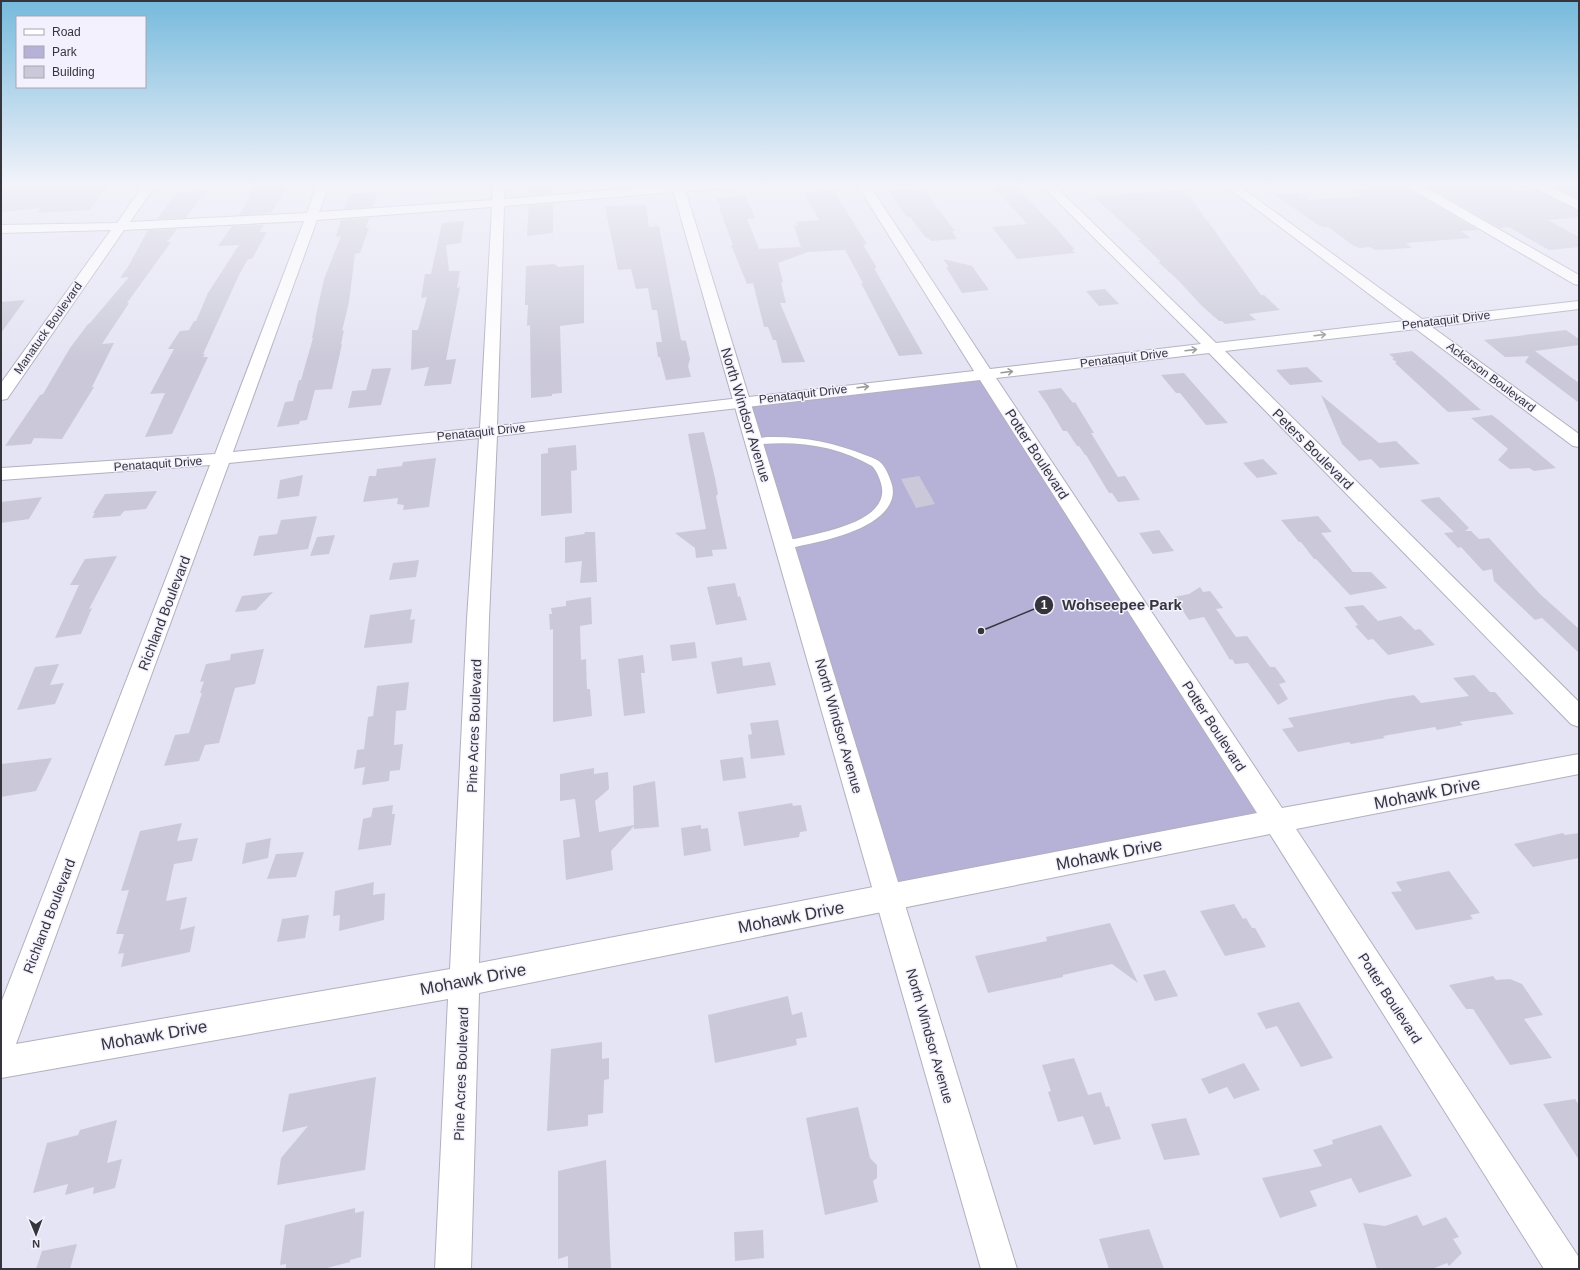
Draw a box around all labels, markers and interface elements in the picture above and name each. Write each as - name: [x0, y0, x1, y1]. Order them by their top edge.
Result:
- legend: [16, 16, 146, 88]
- text: Road: [52, 25, 81, 39]
- text: Park: [52, 45, 78, 59]
- text: Building: [52, 65, 95, 79]
- street label: Manatuck Boulevard: [11, 279, 85, 377]
- street label: Penataquit Drive: [1401, 308, 1491, 332]
- one-way arrow: [1313, 331, 1326, 339]
- street label: Ackerson Boulevard: [1444, 339, 1538, 415]
- street label: North Windsor Avenue: [718, 346, 774, 484]
- street label: Penataquit Drive: [1079, 346, 1169, 370]
- one-way arrow: [1184, 346, 1197, 354]
- one-way arrow: [1000, 368, 1013, 375]
- street label: Penataquit Drive: [758, 382, 848, 406]
- one-way arrow: [856, 383, 869, 391]
- street label: Peters Boulevard: [1269, 405, 1357, 493]
- street label: Potter Boulevard: [1002, 406, 1072, 502]
- street label: Penataquit Drive: [436, 420, 526, 444]
- street label: Penataquit Drive: [113, 454, 203, 474]
- street label: Richland Boulevard: [135, 553, 193, 673]
- callout: Wohseepee Park: [1034, 591, 1190, 618]
- text: Wohseepee Park: [1062, 596, 1183, 613]
- text: 1: [1041, 598, 1048, 612]
- street label: North Windsor Avenue: [812, 657, 866, 796]
- street label: Pine Acres Boulevard: [464, 659, 484, 793]
- street label: Potter Boulevard: [1179, 678, 1249, 774]
- street label: Mohawk Drive: [1372, 774, 1482, 813]
- street label: Mohawk Drive: [1054, 835, 1164, 874]
- street label: Richland Boulevard: [20, 856, 78, 976]
- street label: Mohawk Drive: [736, 898, 846, 937]
- street label: Potter Boulevard: [1355, 950, 1425, 1046]
- street label: Mohawk Drive: [418, 960, 528, 999]
- street label: North Windsor Avenue: [903, 967, 957, 1106]
- street label: Pine Acres Boulevard: [451, 1007, 471, 1141]
- street label: Mohawk Drive: [99, 1017, 209, 1054]
- north arrow: [16, 1214, 56, 1254]
- text: N: [32, 1238, 40, 1250]

